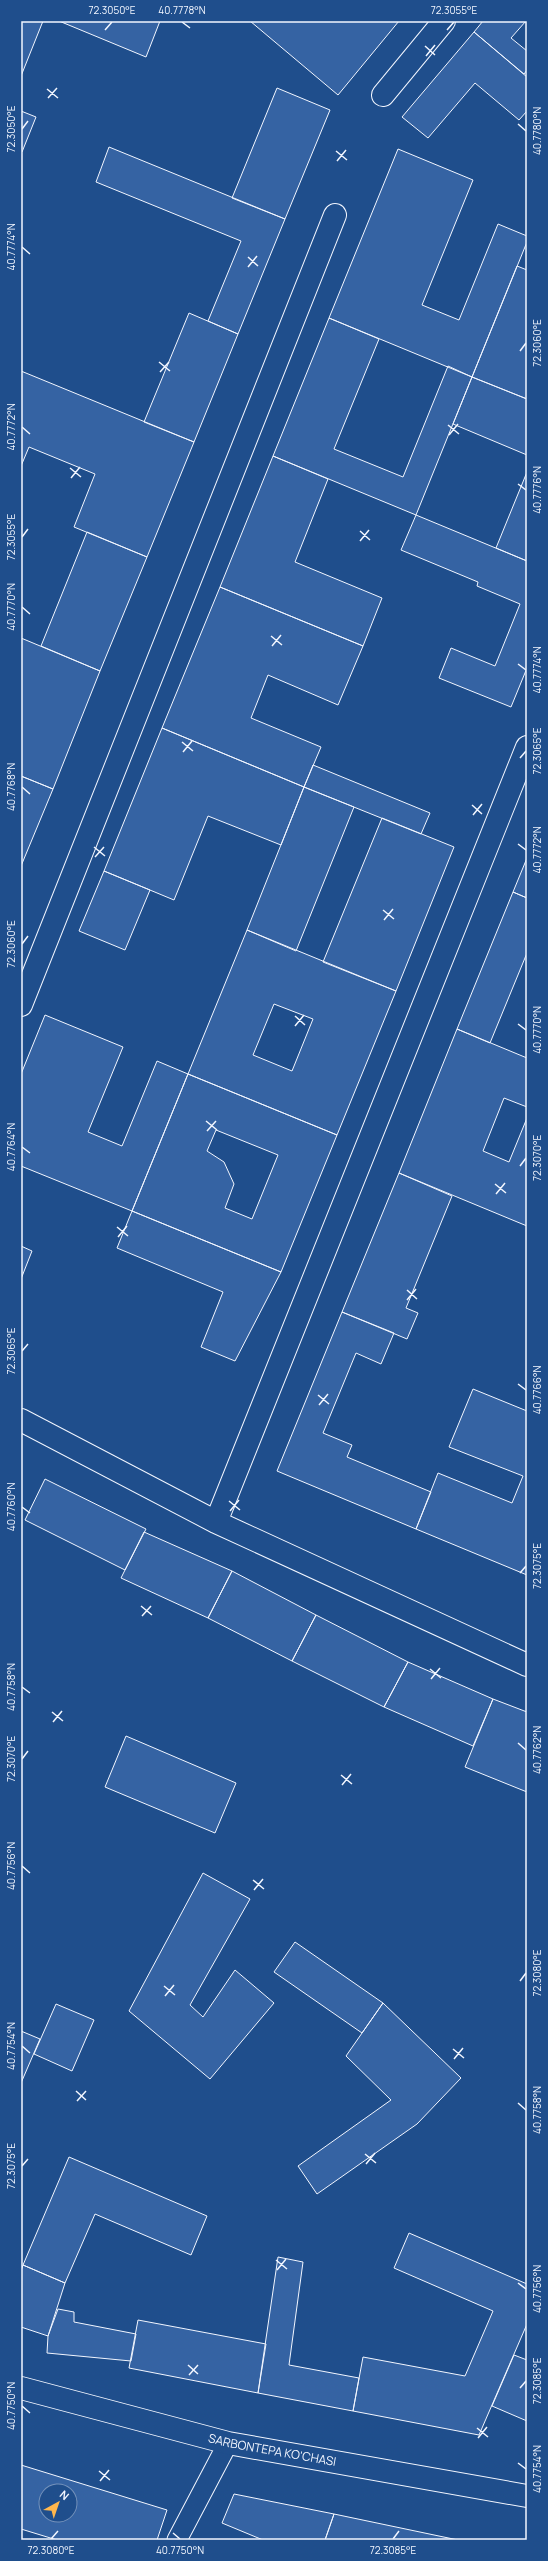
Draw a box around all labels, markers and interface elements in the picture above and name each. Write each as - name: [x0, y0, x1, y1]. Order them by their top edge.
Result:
- text: 72.3050°E: [89, 3, 136, 17]
- text: 40.7778°N: [158, 3, 206, 17]
- text: 72.3055°E: [431, 3, 478, 17]
- text: 72.3050°E: [4, 105, 18, 152]
- text: 40.7780°N: [530, 107, 544, 155]
- text: 40.7774°N: [4, 223, 18, 270]
- text: 72.3060°E: [530, 319, 544, 367]
- text: 40.7772°N: [4, 403, 18, 451]
- text: 40.7776°N: [530, 466, 544, 514]
- text: 72.3055°E: [4, 513, 18, 560]
- text: 40.7770°N: [4, 583, 18, 631]
- text: 40.7774°N: [530, 646, 544, 693]
- text: 72.3065°E: [530, 727, 544, 775]
- text: 40.7768°N: [4, 763, 18, 811]
- text: 40.7772°N: [530, 826, 544, 874]
- text: 72.3060°E: [4, 920, 18, 968]
- text: 40.7770°N: [530, 1006, 544, 1054]
- text: 40.7764°N: [4, 1123, 18, 1171]
- text: 72.3070°E: [530, 1135, 544, 1181]
- text: 72.3065°E: [4, 1327, 18, 1375]
- text: 40.7766°N: [530, 1366, 544, 1414]
- text: 40.7760°N: [4, 1483, 18, 1531]
- text: 72.3075°E: [530, 1543, 544, 1589]
- text: 40.7758°N: [4, 1663, 18, 1711]
- text: 40.7762°N: [530, 1726, 544, 1774]
- text: 72.3070°E: [4, 1736, 18, 1782]
- text: 40.7756°N: [4, 1842, 18, 1890]
- text: 72.3080°E: [530, 1949, 544, 1997]
- text: 40.7754°N: [4, 2022, 18, 2070]
- text: 40.7758°N: [530, 2086, 544, 2134]
- text: 72.3075°E: [4, 2143, 18, 2189]
- text: 40.7756°N: [530, 2265, 544, 2313]
- text: 72.3085°E: [530, 2357, 544, 2404]
- text: 40.7750°N: [4, 2382, 18, 2430]
- street label: SARBONTEPA KO'CHASI: [206, 2429, 338, 2470]
- text: 40.7754°N: [530, 2445, 544, 2493]
- north arrow: [38, 2483, 78, 2523]
- text: N: [57, 2487, 73, 2503]
- text: 72.3080°E: [28, 2543, 75, 2557]
- text: 40.7750°N: [156, 2543, 204, 2557]
- text: 72.3085°E: [370, 2543, 417, 2557]

